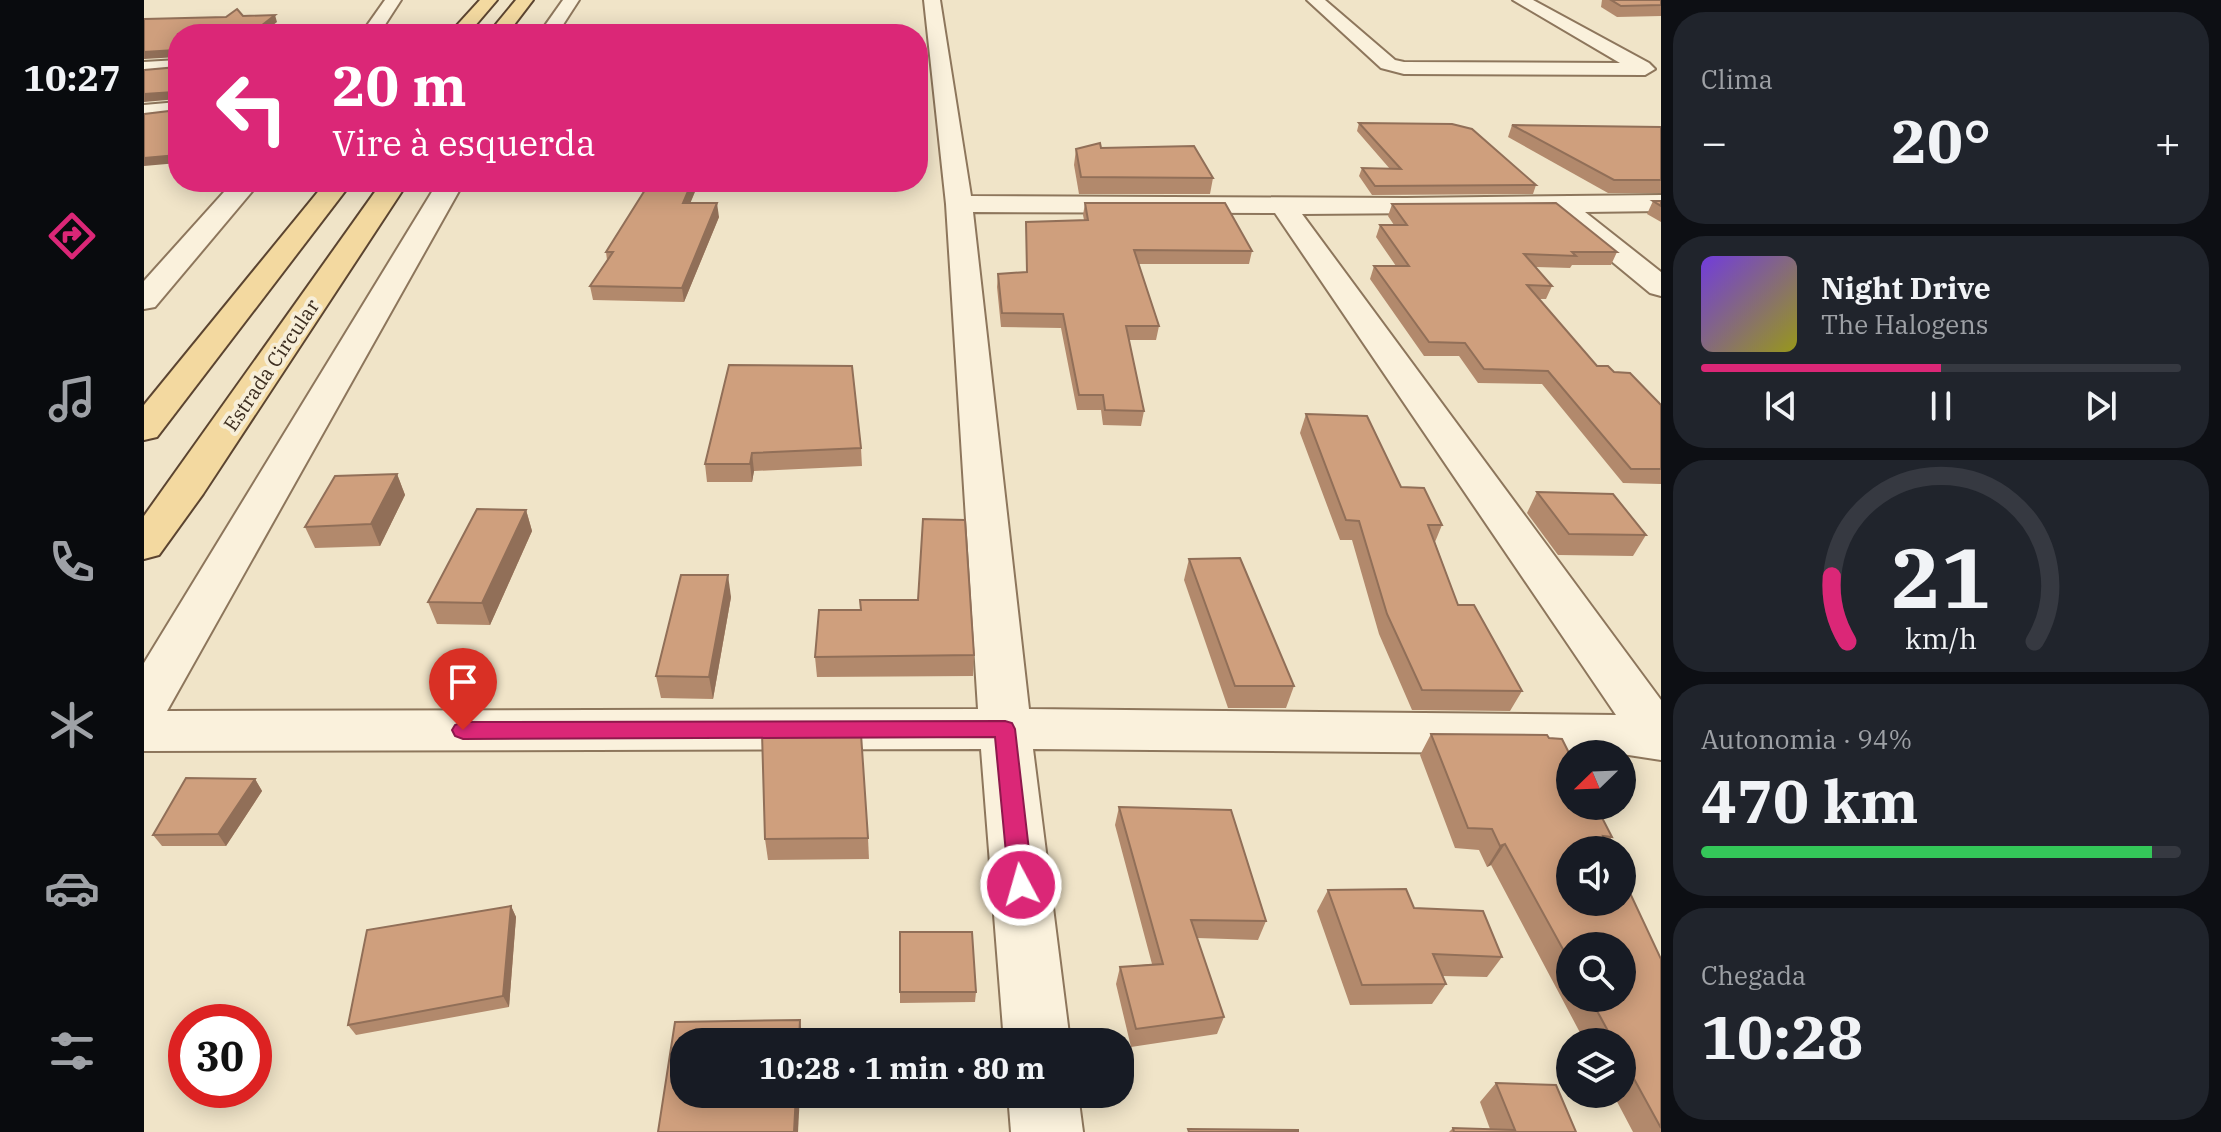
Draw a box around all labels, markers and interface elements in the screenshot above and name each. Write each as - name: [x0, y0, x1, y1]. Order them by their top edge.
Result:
- text: 20 m: [332, 49, 467, 121]
- text: 10:27: [23, 54, 121, 101]
- icon: left: [200, 56, 304, 160]
- text: Clima: [1701, 62, 1773, 96]
- text: 20°: [1891, 101, 1991, 180]
- text: −: [1701, 113, 1727, 170]
- text: +: [2155, 113, 2181, 170]
- text: Vire à esquerda: [332, 119, 596, 166]
- icon: directions: [44, 208, 100, 264]
- text: Night Drive: [1821, 268, 1991, 307]
- street label: Estrada Circular: [217, 294, 325, 436]
- text: The Halogens: [1821, 307, 1989, 341]
- icon: music: [44, 371, 100, 427]
- icon: previous: [1759, 384, 1803, 428]
- icon: pause: [1919, 384, 1963, 428]
- icon: next: [2079, 384, 2123, 428]
- text: 21: [1891, 523, 1991, 631]
- icon: phone: [44, 534, 100, 590]
- text: km/h: [1905, 620, 1977, 657]
- pin: [429, 648, 497, 730]
- icon: arrive: [441, 660, 485, 704]
- icon: climate: [44, 697, 100, 753]
- text: Autonomia · 94%: [1701, 722, 1912, 756]
- north arrow: [1556, 740, 1636, 820]
- map controls: [1556, 740, 1636, 1108]
- text: 470 km: [1701, 761, 1919, 840]
- button: sound: [1556, 836, 1636, 916]
- position arrow: [979, 843, 1063, 927]
- icon: car: [44, 860, 100, 916]
- button: search: [1556, 932, 1636, 1012]
- text: Chegada: [1701, 958, 1806, 992]
- text: 10:28: [1701, 997, 1863, 1076]
- speed limit sign: 30: [168, 1004, 272, 1108]
- icon: filters: [44, 1023, 100, 1079]
- button: layers: [1556, 1028, 1636, 1108]
- text: 10:28 · 1 min · 80 m: [759, 1048, 1045, 1087]

